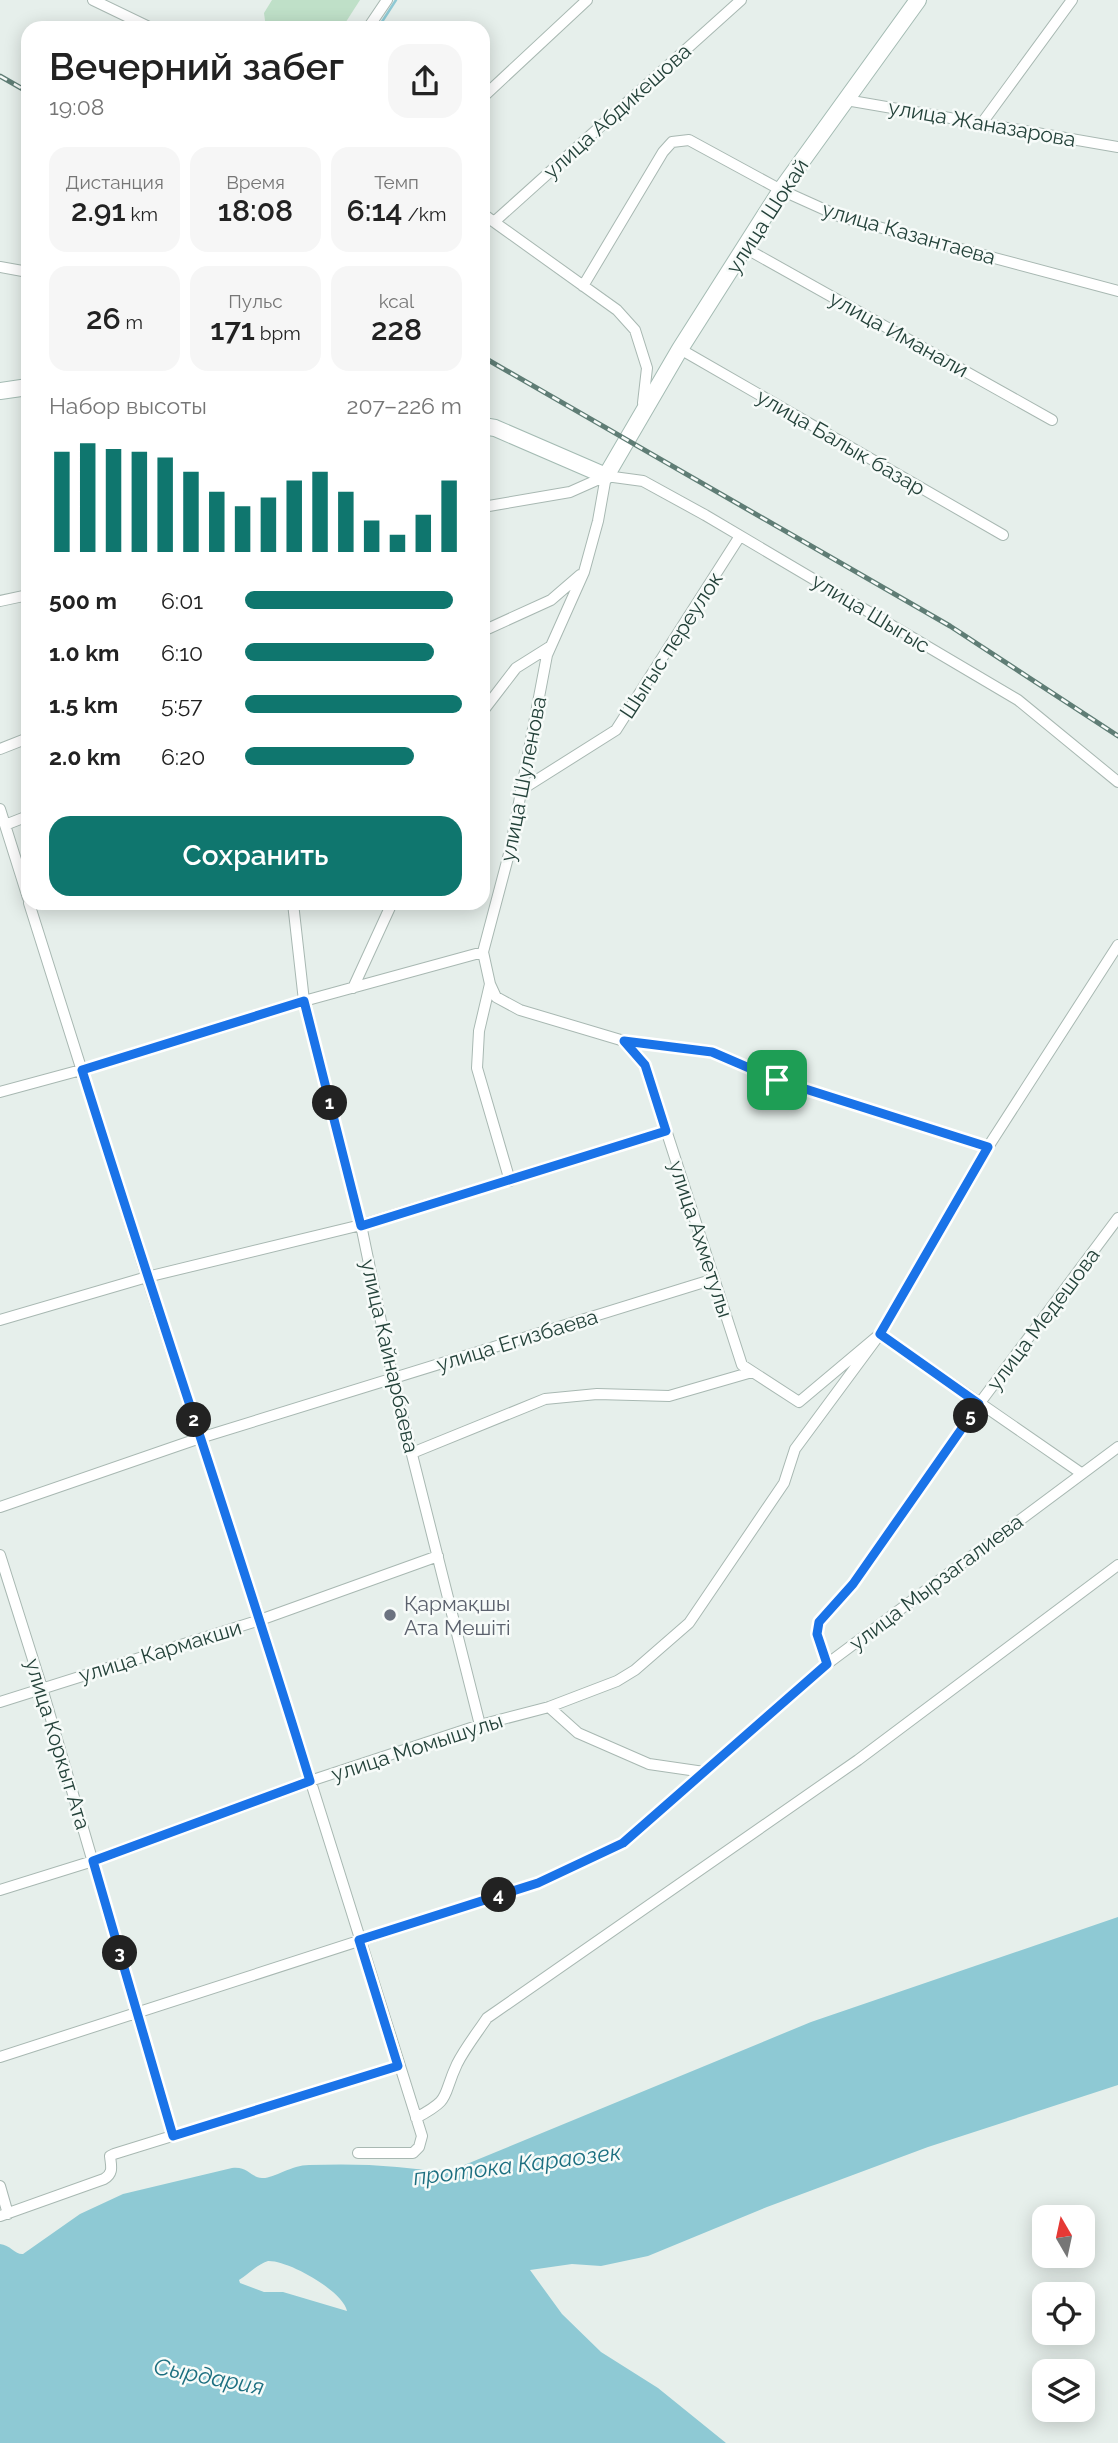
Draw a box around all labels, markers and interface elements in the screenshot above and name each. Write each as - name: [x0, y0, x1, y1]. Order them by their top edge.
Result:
- street label: улица Абдикешова: [538, 38, 696, 184]
- text: Вечерний забег: [49, 44, 344, 89]
- button: share: [388, 44, 462, 118]
- text: 19:08: [49, 93, 104, 120]
- street label: улица Жаназарова: [886, 94, 1078, 152]
- street label: улица Шокай: [721, 154, 813, 278]
- text: Дистанция: [65, 171, 164, 193]
- text: Время: [226, 171, 285, 193]
- text: Темп: [374, 171, 419, 193]
- text: 2.91: [71, 193, 126, 228]
- text: 18:08: [218, 193, 293, 228]
- text: 6:14: [347, 193, 403, 228]
- street label: улица Казантаева: [819, 196, 999, 270]
- text: km: [126, 203, 158, 225]
- text: /km: [403, 203, 446, 225]
- street label: улица Иманали: [825, 285, 973, 383]
- text: Пульс: [228, 290, 283, 312]
- text: kcal: [379, 290, 414, 312]
- text: 26: [86, 301, 121, 336]
- text: m: [121, 311, 143, 333]
- text: 171: [210, 312, 255, 347]
- text: 228: [371, 312, 422, 347]
- text: bpm: [255, 322, 301, 344]
- street label: улица Балык базар: [752, 384, 930, 501]
- text: Набор высоты: [49, 392, 207, 419]
- text: 207–226 m: [347, 392, 462, 419]
- street label: Шыгыс переулок: [614, 567, 728, 723]
- street label: улица Шыгыс: [807, 568, 935, 658]
- text: 500 m: [49, 587, 117, 614]
- text: 6:01: [161, 587, 203, 614]
- text: 1.0 km: [49, 639, 119, 666]
- text: 6:10: [161, 639, 203, 666]
- text: 1.5 km: [49, 691, 118, 718]
- text: 5:57: [161, 691, 203, 718]
- street label: улица Шуленова: [495, 694, 551, 864]
- text: 2.0 km: [49, 743, 121, 770]
- text: 6:20: [161, 743, 205, 770]
- button: Сохранить: [49, 816, 462, 896]
- pin: [747, 1050, 807, 1110]
- icon: arrive: [758, 1061, 796, 1099]
- pin: 1: [312, 1086, 348, 1120]
- text: 1: [325, 1091, 334, 1113]
- street label: улица Ахметулы: [664, 1157, 738, 1321]
- street label: улица Медешова: [981, 1243, 1105, 1395]
- street label: улица Кайнарбаева: [356, 1257, 424, 1455]
- street label: улица Егизбаева: [433, 1304, 601, 1376]
- pin: 5: [954, 1398, 988, 1434]
- pin: 2: [176, 1402, 212, 1438]
- text: 5: [965, 1404, 976, 1426]
- text: 2: [188, 1408, 199, 1430]
- street label: улица Мырзагалиева: [844, 1509, 1028, 1655]
- place label: Қармақшы Ата Мешіті: [404, 1591, 511, 1640]
- marker: Қармақшы Ата Мешіті: [382, 1607, 398, 1623]
- street label: улица Кармакши: [76, 1614, 244, 1688]
- street label: улица Коркыт Ата: [20, 1655, 96, 1833]
- street label: улица Момышулы: [328, 1707, 506, 1787]
- pin: 4: [482, 1878, 516, 1912]
- text: 4: [493, 1883, 504, 1905]
- pin: 3: [102, 1936, 138, 1970]
- text: 3: [114, 1941, 125, 1963]
- water label: протока Караозек: [412, 2138, 623, 2190]
- north arrow: [1032, 2205, 1096, 2268]
- map controls: [1032, 2205, 1095, 2422]
- button: locate: [1032, 2282, 1095, 2345]
- water label: Сырдария: [151, 2352, 267, 2400]
- button: layers: [1032, 2359, 1095, 2422]

